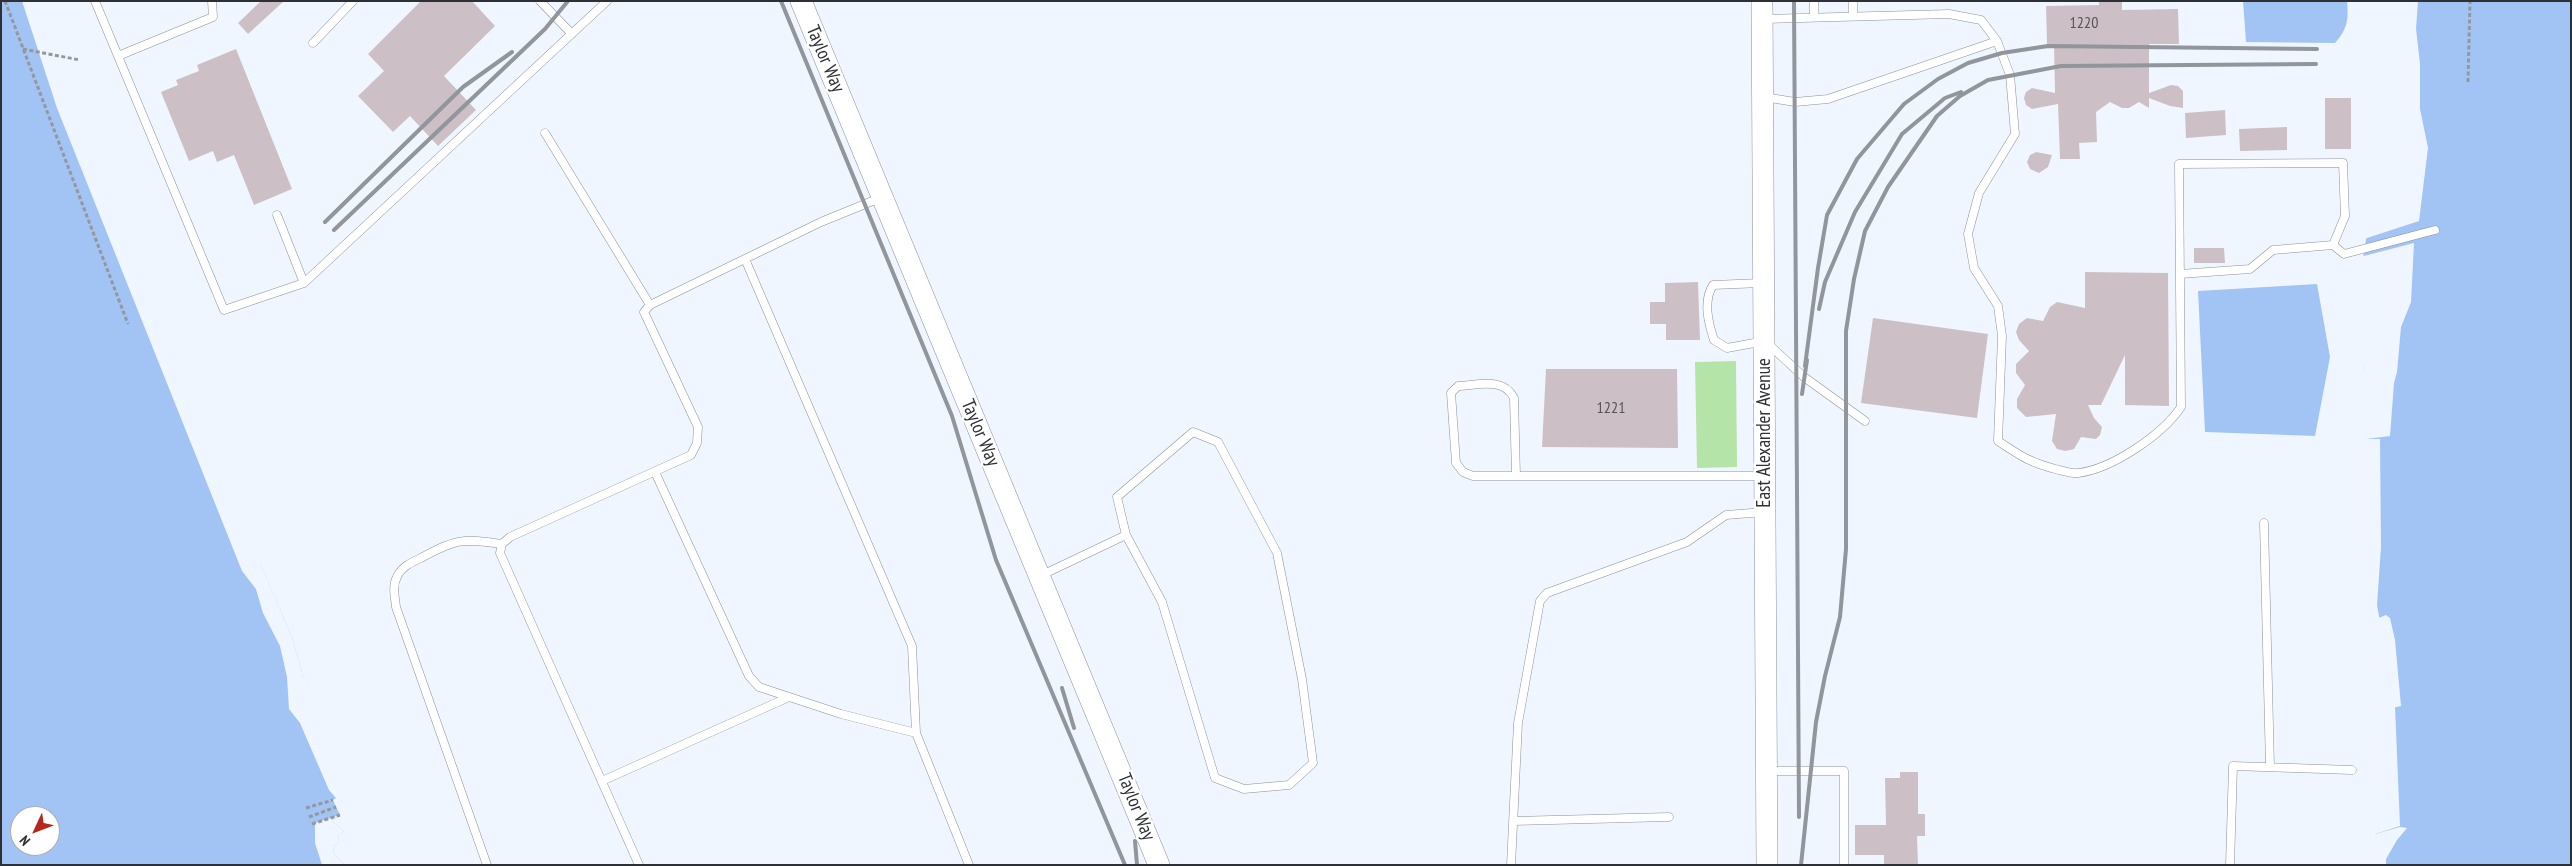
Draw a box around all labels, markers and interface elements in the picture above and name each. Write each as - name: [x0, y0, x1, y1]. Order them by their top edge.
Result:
- house number: 1220: [2070, 13, 2098, 33]
- street label: Taylor Way: [801, 22, 849, 96]
- street label: East Alexander Avenue: [1754, 358, 1776, 508]
- street label: Taylor Way: [956, 396, 1004, 470]
- house number: 1221: [1597, 398, 1625, 418]
- street label: Taylor Way: [1112, 770, 1160, 844]
- north arrow: [10, 806, 60, 856]
- text: N: [16, 832, 34, 849]

